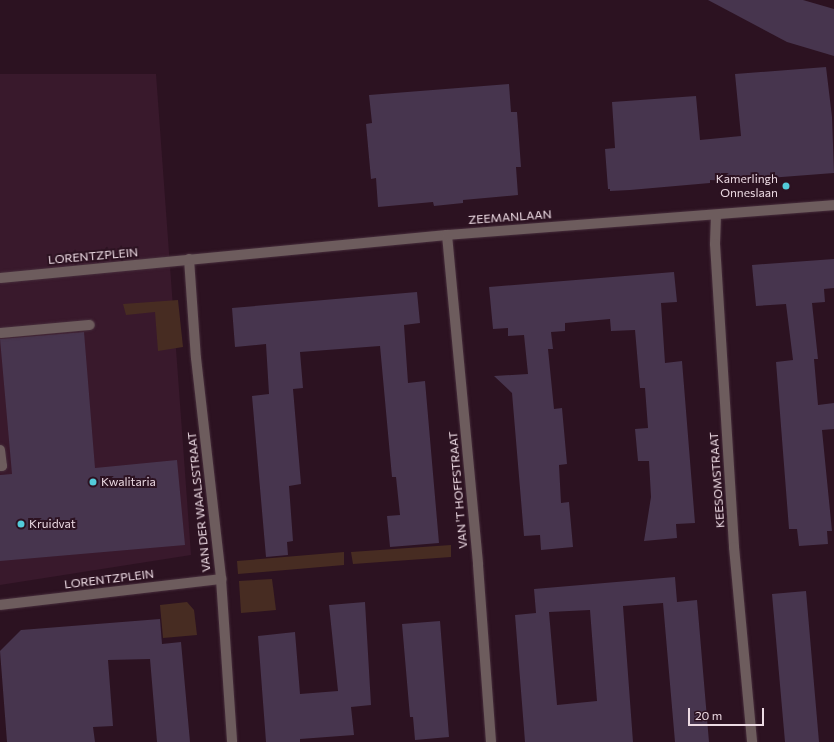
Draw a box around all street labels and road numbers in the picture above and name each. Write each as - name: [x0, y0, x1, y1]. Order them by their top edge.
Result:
- street label: ZEEMANLAAN: [468, 207, 552, 227]
- street label: LORENTZPLEIN: [47, 245, 139, 267]
- street label: VAN DER WAALSSTRAAT: [184, 431, 214, 573]
- street label: VAN 'T HOFFSTRAAT: [446, 431, 470, 549]
- street label: KEESOMSTRAAT: [706, 432, 728, 528]
- street label: LORENTZPLEIN: [63, 566, 155, 592]

